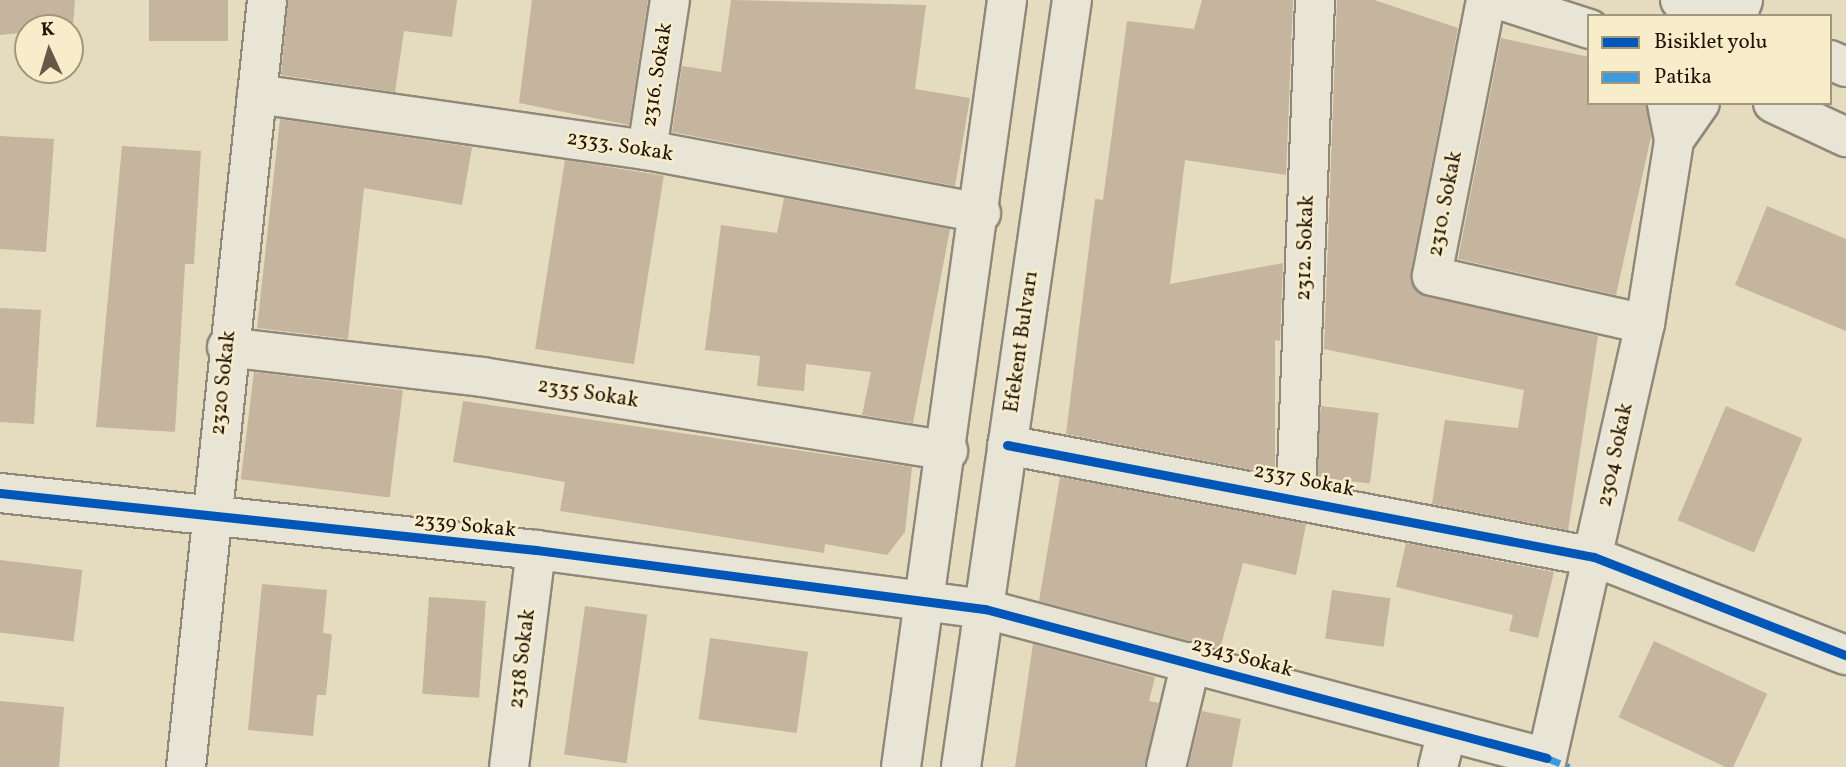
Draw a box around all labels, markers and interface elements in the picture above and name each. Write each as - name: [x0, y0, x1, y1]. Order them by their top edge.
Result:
- north arrow: [14, 14, 84, 84]
- legend: [1587, 14, 1832, 105]
- text: K: [40, 17, 55, 43]
- street label: 2316. Sokak: [637, 21, 679, 129]
- text: Bisiklet yolu: [1654, 28, 1768, 57]
- text: Patika: [1654, 63, 1712, 92]
- street label: 2333. Sokak: [565, 126, 675, 168]
- street label: 2310. Sokak: [1423, 149, 1469, 259]
- street label: 2312. Sokak: [1292, 195, 1320, 301]
- street label: Efekent Bulvarı: [1000, 270, 1044, 414]
- street label: 2320 Sokak: [206, 329, 242, 437]
- street label: 2335 Sokak: [536, 374, 640, 414]
- street label: 2304 Sokak: [1593, 401, 1639, 509]
- street label: 2337 Sokak: [1251, 459, 1357, 503]
- street label: 2339 Sokak: [413, 508, 517, 544]
- street label: 2318 Sokak: [504, 608, 542, 710]
- street label: 2343 Sokak: [1189, 632, 1295, 684]

